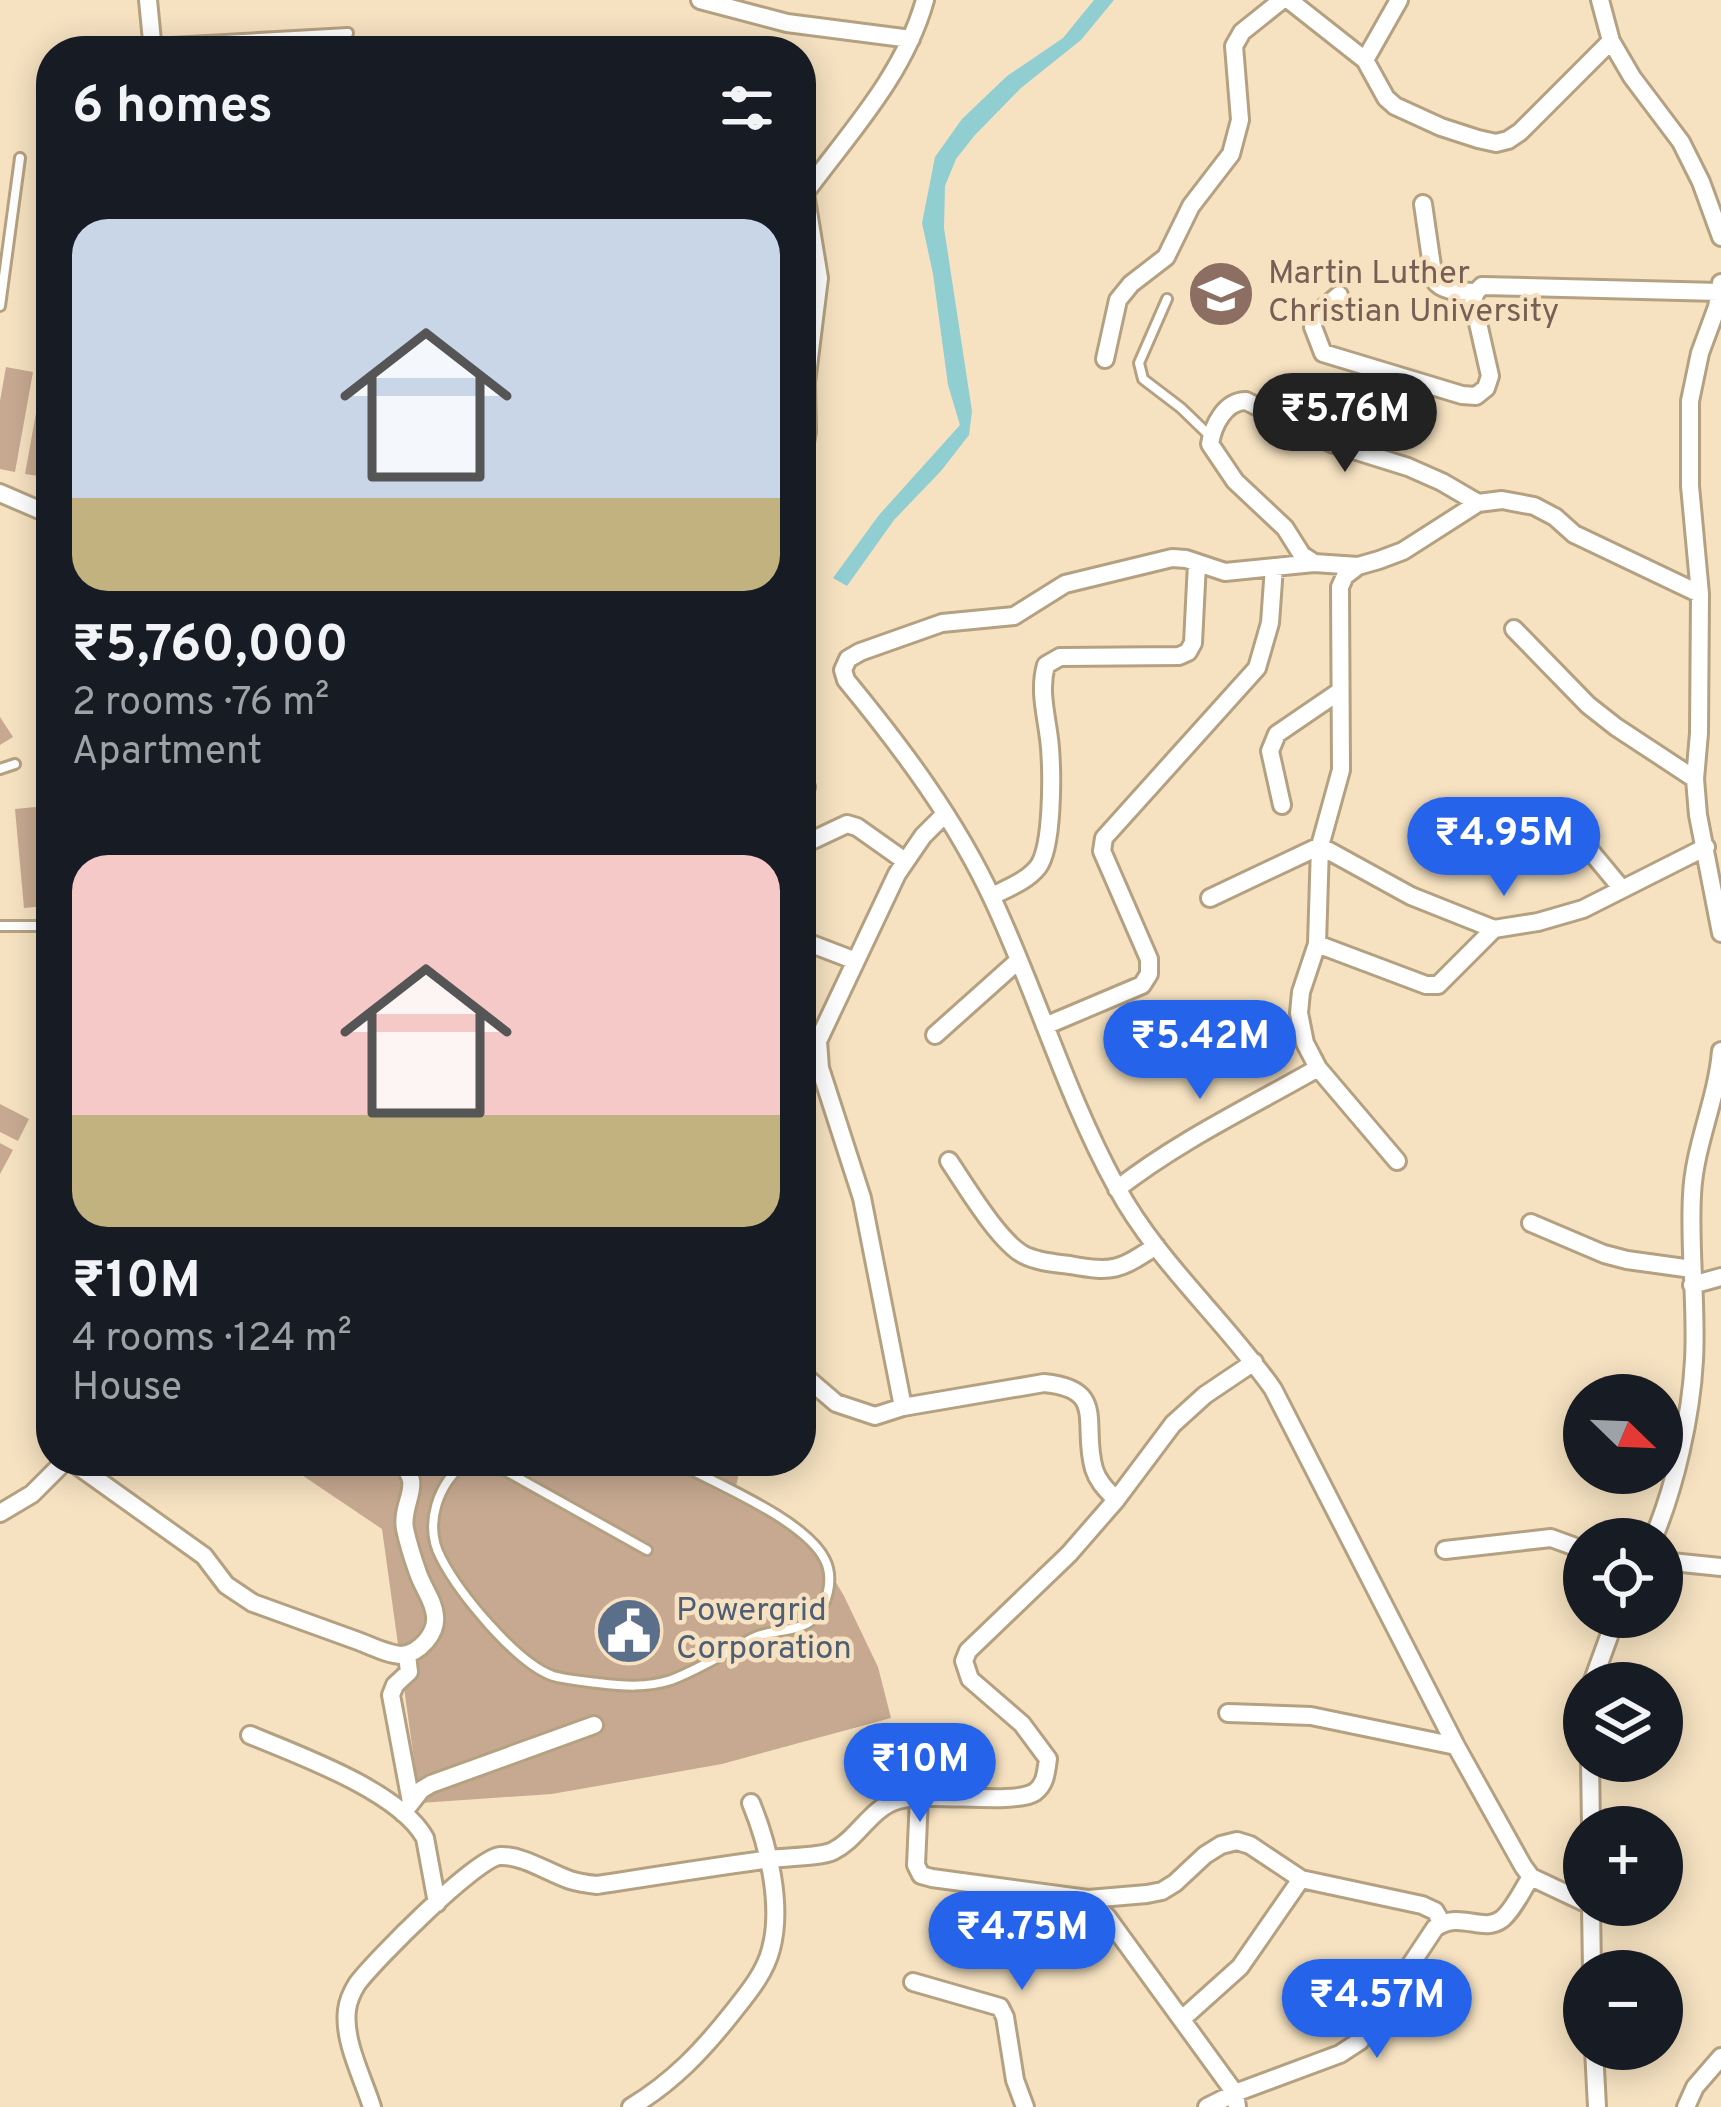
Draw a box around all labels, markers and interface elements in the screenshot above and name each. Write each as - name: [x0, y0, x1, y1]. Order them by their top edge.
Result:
- icon: filters: [714, 75, 780, 141]
- text: 6 homes: [72, 76, 273, 141]
- place label: Martin Luther Christian University: [1268, 254, 1559, 334]
- school or university icon: Martin Luther Christian University: [1186, 259, 1256, 329]
- icon: home: [318, 297, 534, 513]
- pin: ₹5.76M: [1247, 373, 1443, 475]
- text: ₹5.76M: [1280, 387, 1410, 436]
- text: ₹5,760,000: [72, 615, 349, 680]
- text: 2 rooms · 76 m²: [72, 680, 329, 729]
- text: Apartment: [72, 729, 262, 778]
- pin: ₹4.95M: [1406, 797, 1602, 899]
- text: ₹4.95M: [1434, 811, 1574, 860]
- icon: home: [318, 933, 534, 1149]
- pin: ₹5.42M: [1102, 1000, 1298, 1102]
- text: ₹5.42M: [1130, 1014, 1270, 1063]
- text: ₹10M: [72, 1251, 201, 1316]
- text: 4 rooms · 124 m²: [72, 1316, 352, 1365]
- text: House: [72, 1365, 182, 1414]
- north arrow: [1563, 1374, 1683, 1494]
- map controls: [1563, 1374, 1683, 2070]
- button: locate: [1563, 1518, 1683, 1638]
- place label: Powergrid Corporation: [676, 1591, 852, 1671]
- public building icon: Powergrid Corporation: [594, 1596, 664, 1666]
- button: layers: [1563, 1662, 1683, 1782]
- pin: ₹10M: [849, 1723, 991, 1825]
- text: ₹10M: [871, 1737, 969, 1786]
- button: +: [1563, 1806, 1683, 1926]
- pin: ₹4.75M: [924, 1891, 1120, 1993]
- text: ₹4.75M: [955, 1905, 1089, 1954]
- button: −: [1563, 1950, 1683, 2070]
- pin: ₹4.57M: [1279, 1959, 1475, 2061]
- text: ₹4.57M: [1309, 1973, 1445, 2022]

